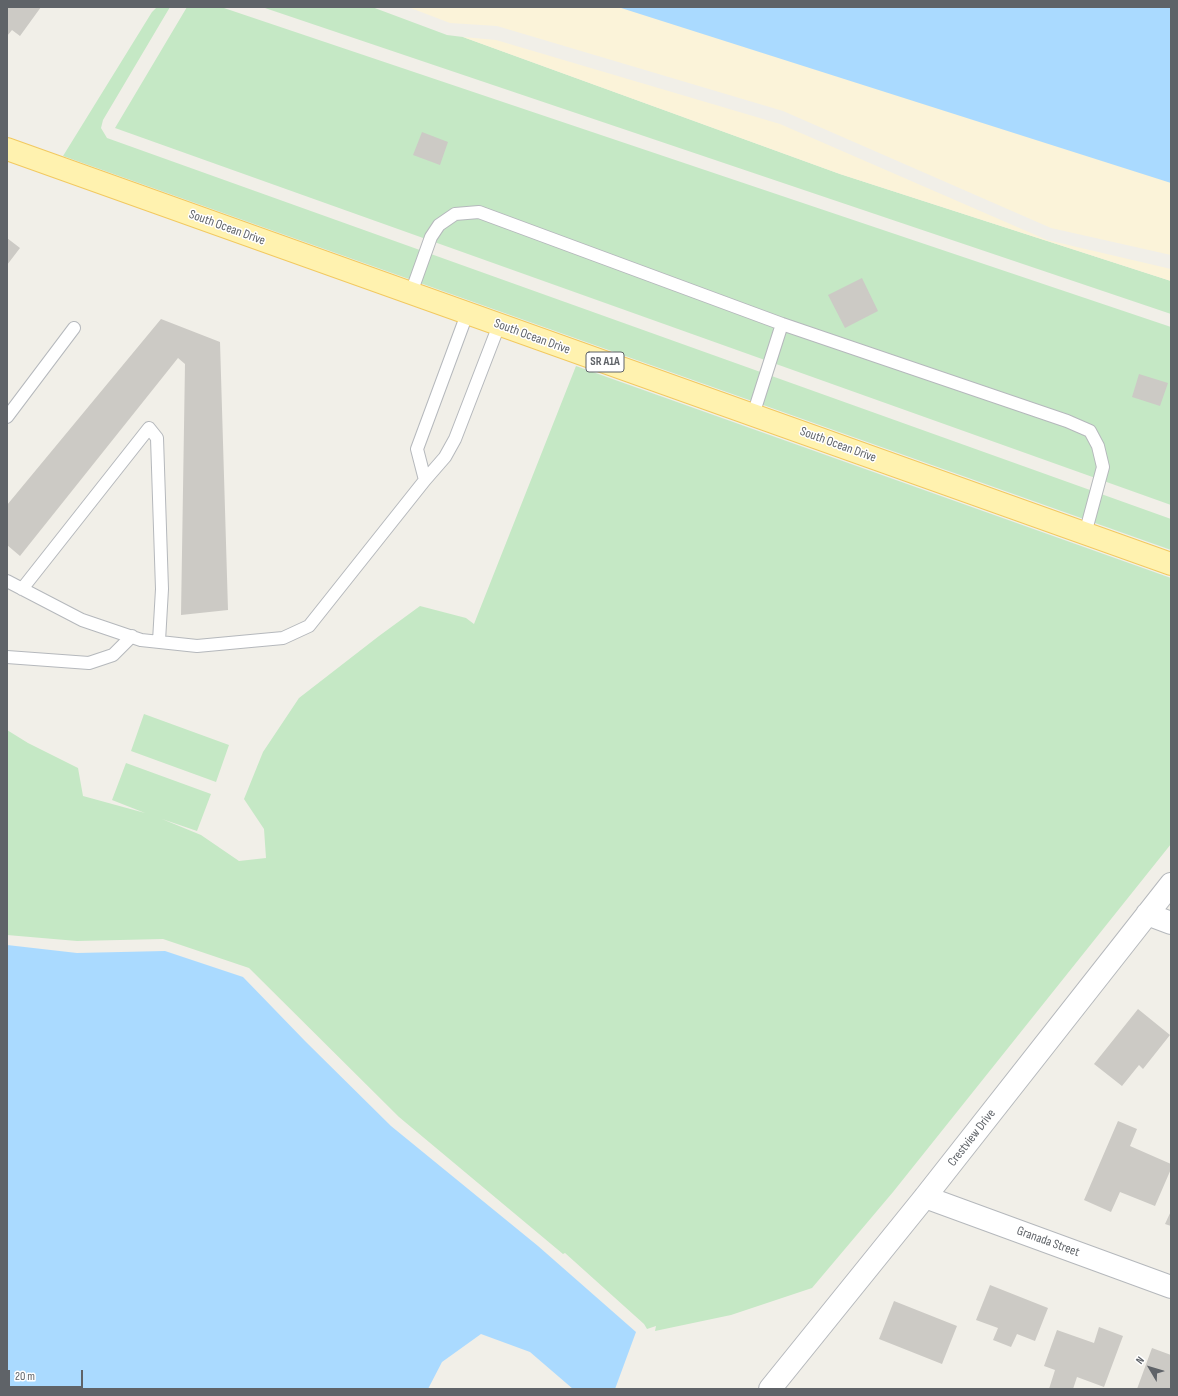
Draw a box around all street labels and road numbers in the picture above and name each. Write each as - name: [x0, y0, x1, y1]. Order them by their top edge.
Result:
- street label: South Ocean Drive: [187, 207, 267, 249]
- street label: South Ocean Drive: [492, 316, 572, 358]
- road number: SR A1A: [586, 352, 624, 372]
- street label: South Ocean Drive: [798, 424, 878, 466]
- street label: Crestview Drive: [945, 1106, 999, 1170]
- street label: Granada Street: [1015, 1223, 1081, 1261]

